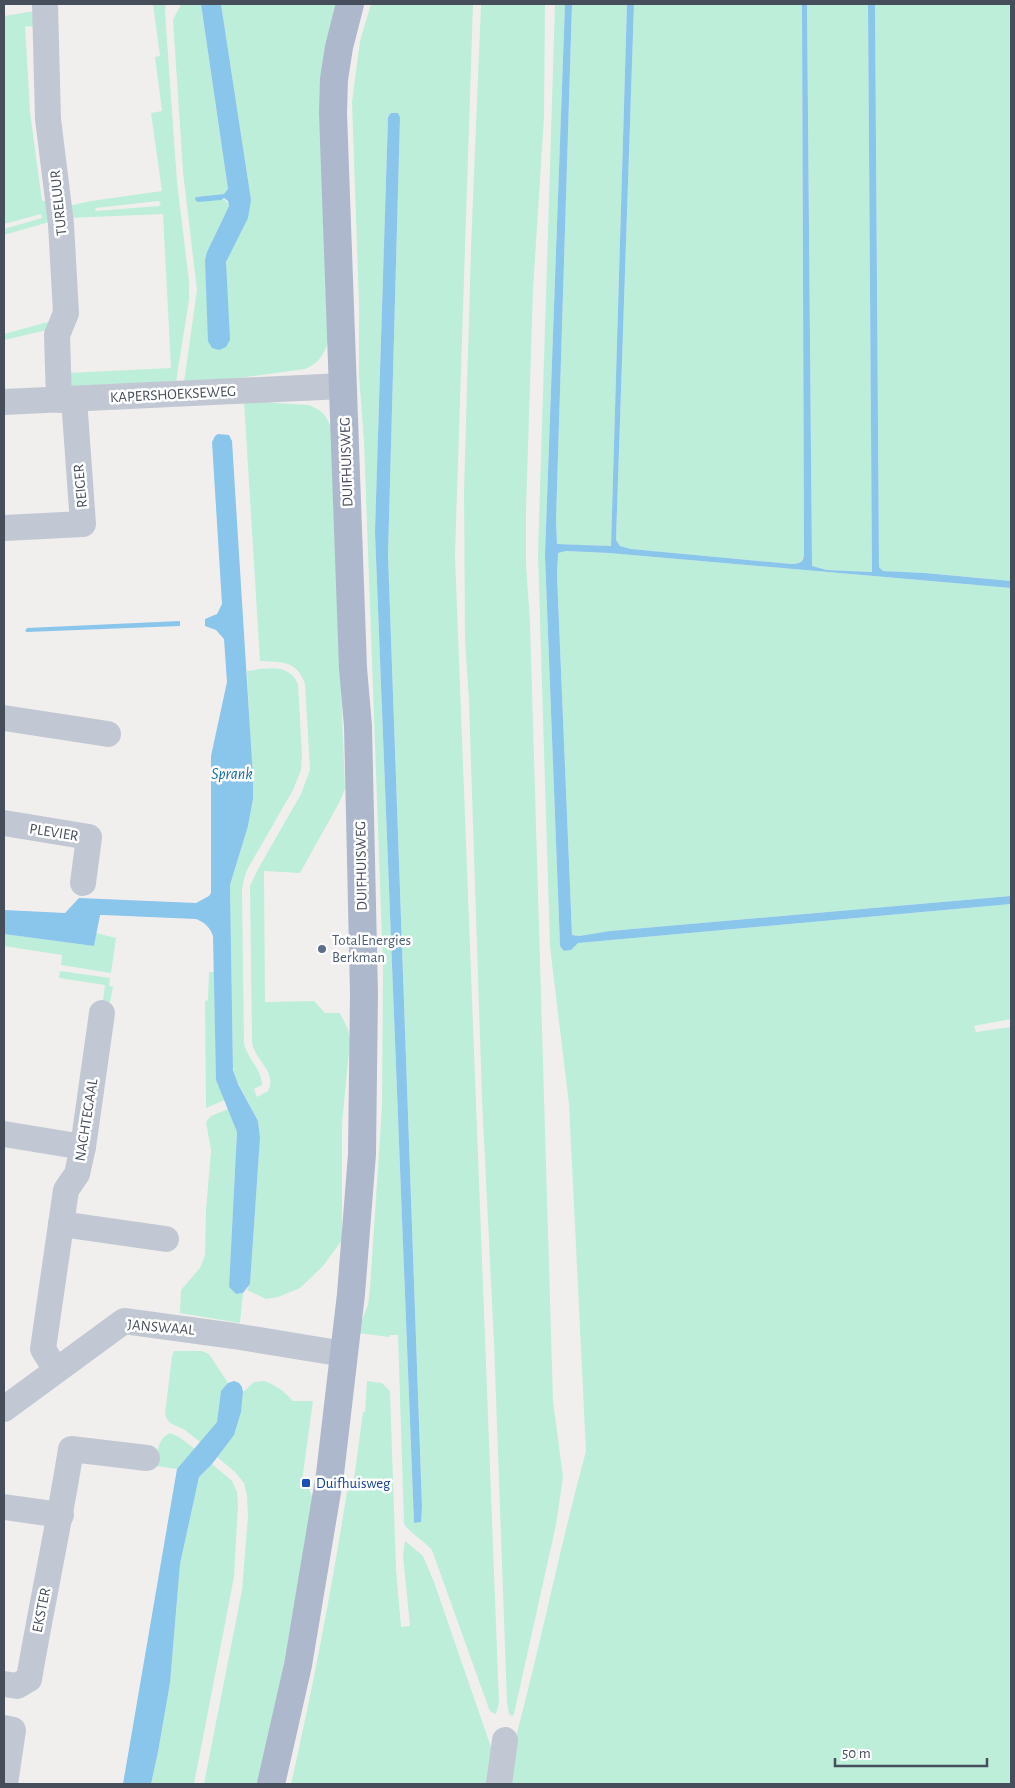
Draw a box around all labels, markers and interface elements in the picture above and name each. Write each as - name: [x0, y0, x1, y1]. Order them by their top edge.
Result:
- street label: TURELUUR: [48, 170, 69, 236]
- street label: KAPERSHOEKSEWEG: [110, 384, 236, 405]
- street label: DUIFHUISWEG: [337, 417, 356, 507]
- street label: REIGER: [71, 463, 90, 508]
- water label: Sprank: [211, 766, 253, 783]
- street label: PLEVIER: [28, 821, 79, 844]
- street label: DUIFHUISWEG: [353, 821, 370, 911]
- place label: TotalEnergies Berkman: [332, 933, 411, 965]
- marker: TotalEnergies Berkman: [316, 943, 328, 955]
- street label: NACHTEGAAL: [73, 1077, 101, 1162]
- street label: JANSWAAL: [127, 1317, 196, 1338]
- place label: Duifhuisweg: [316, 1476, 391, 1491]
- marker: Duifhuisweg: [300, 1477, 312, 1489]
- street label: EKSTER: [30, 1586, 53, 1634]
- scale bar: [835, 1736, 988, 1768]
- text: 50 m: [842, 1746, 871, 1761]

